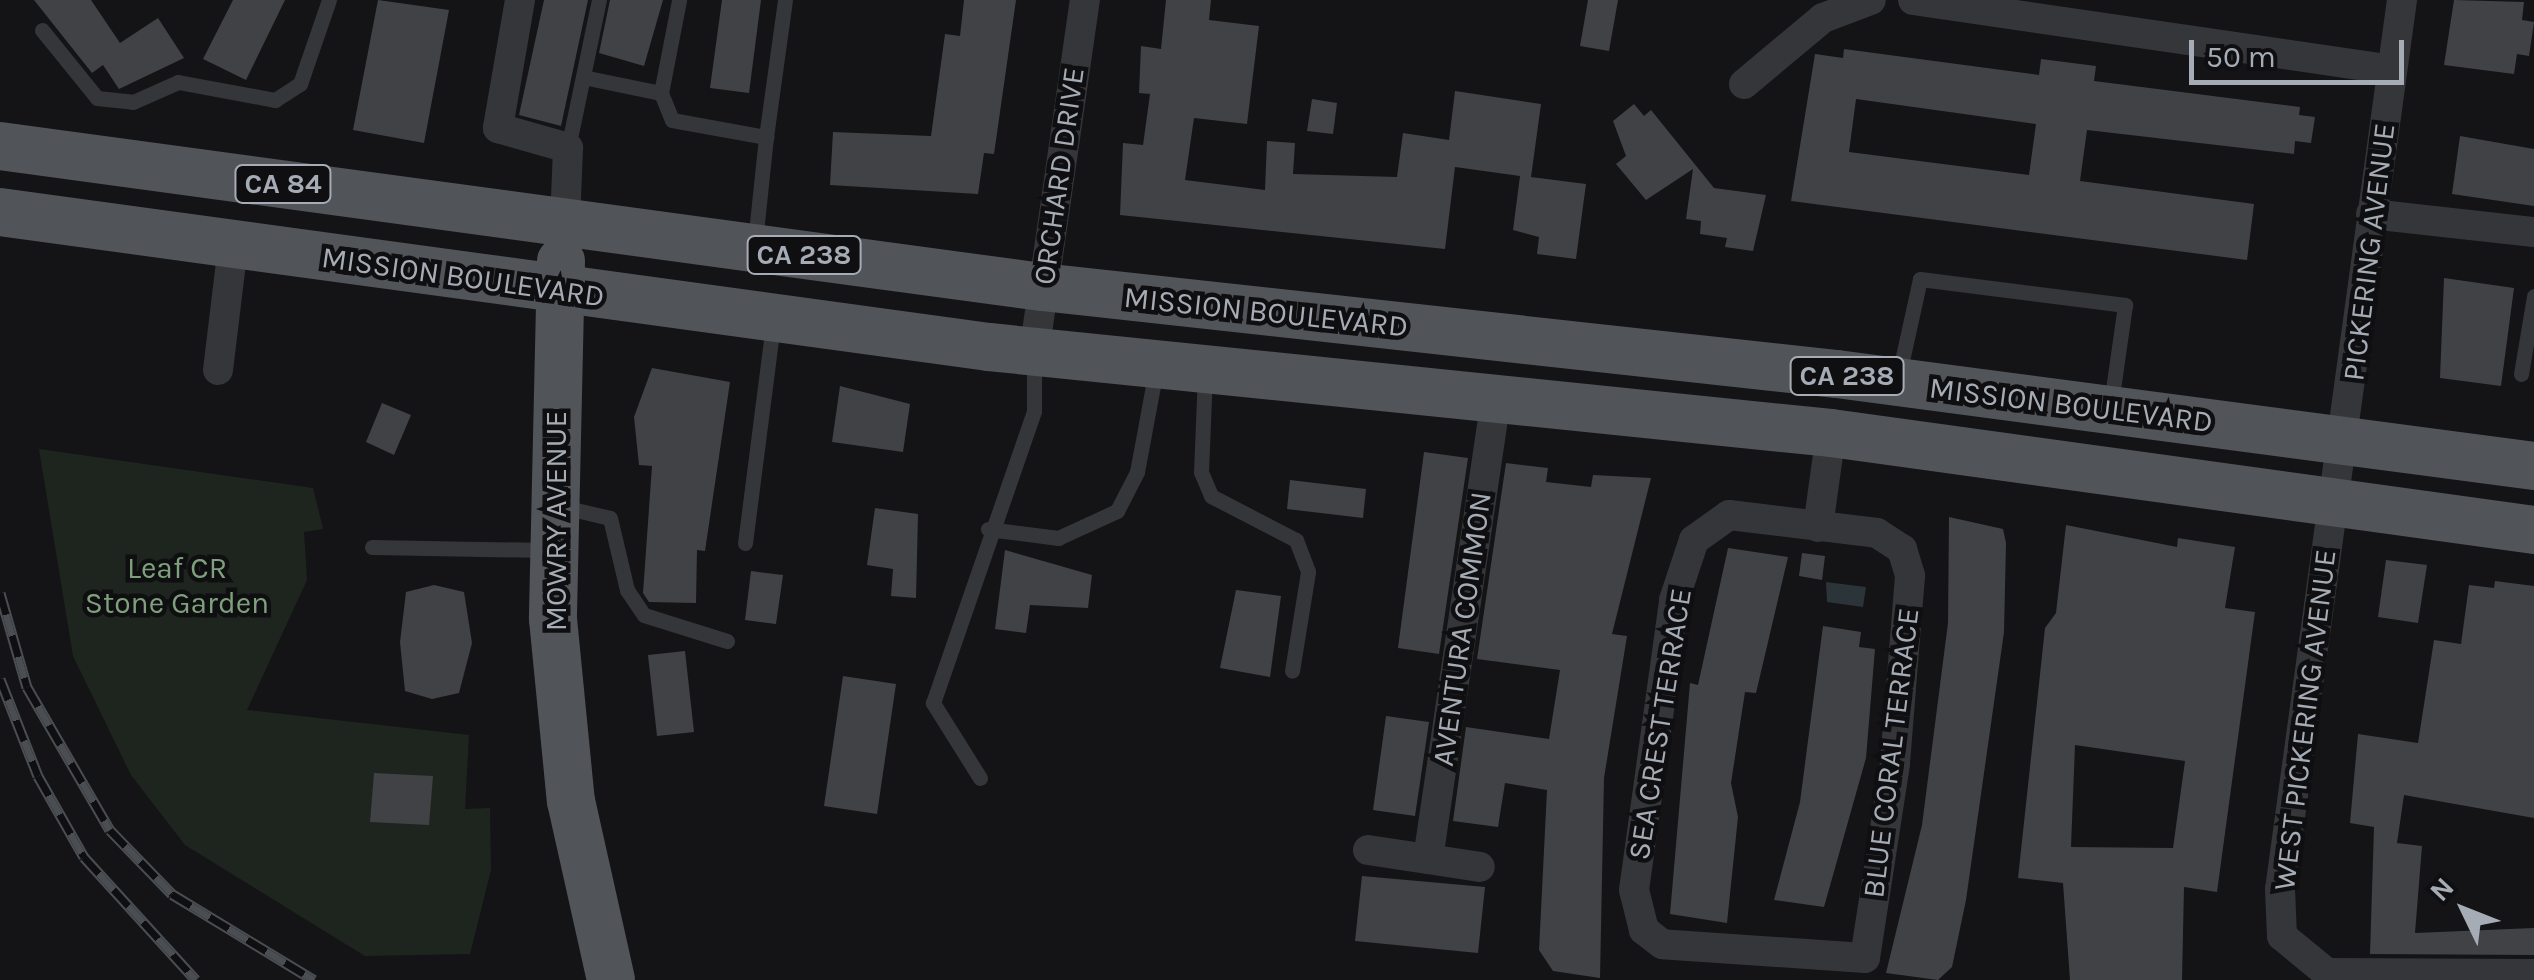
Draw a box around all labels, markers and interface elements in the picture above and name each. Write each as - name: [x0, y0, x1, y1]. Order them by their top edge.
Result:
- scale bar: [2194, 20, 2409, 82]
- text: 50 m: [2206, 39, 2276, 75]
- street label: ORCHARD DRIVE: [1026, 65, 1092, 287]
- street label: PICKERING AVENUE: [2335, 121, 2403, 383]
- road number: CA 84: [233, 161, 333, 207]
- road number: CA 238: [746, 232, 862, 278]
- street label: MISSION BOULEVARD: [319, 239, 607, 315]
- street label: MISSION BOULEVARD: [1122, 279, 1410, 345]
- road number: CA 238: [1790, 353, 1904, 399]
- street label: MISSION BOULEVARD: [1927, 370, 2215, 440]
- street label: MOWRY AVENUE: [538, 411, 574, 631]
- street label: AVENTURA COMMON: [1425, 490, 1499, 768]
- street label: WEST PICKERING AVENUE: [2266, 547, 2344, 893]
- park label: Leaf CR Stone Garden: [85, 550, 269, 620]
- street label: SEA CREST TERRACE: [1621, 586, 1699, 862]
- street label: BLUE CORAL TERRACE: [1855, 606, 1927, 900]
- north arrow: [2414, 860, 2514, 960]
- text: N: [2423, 871, 2461, 908]

